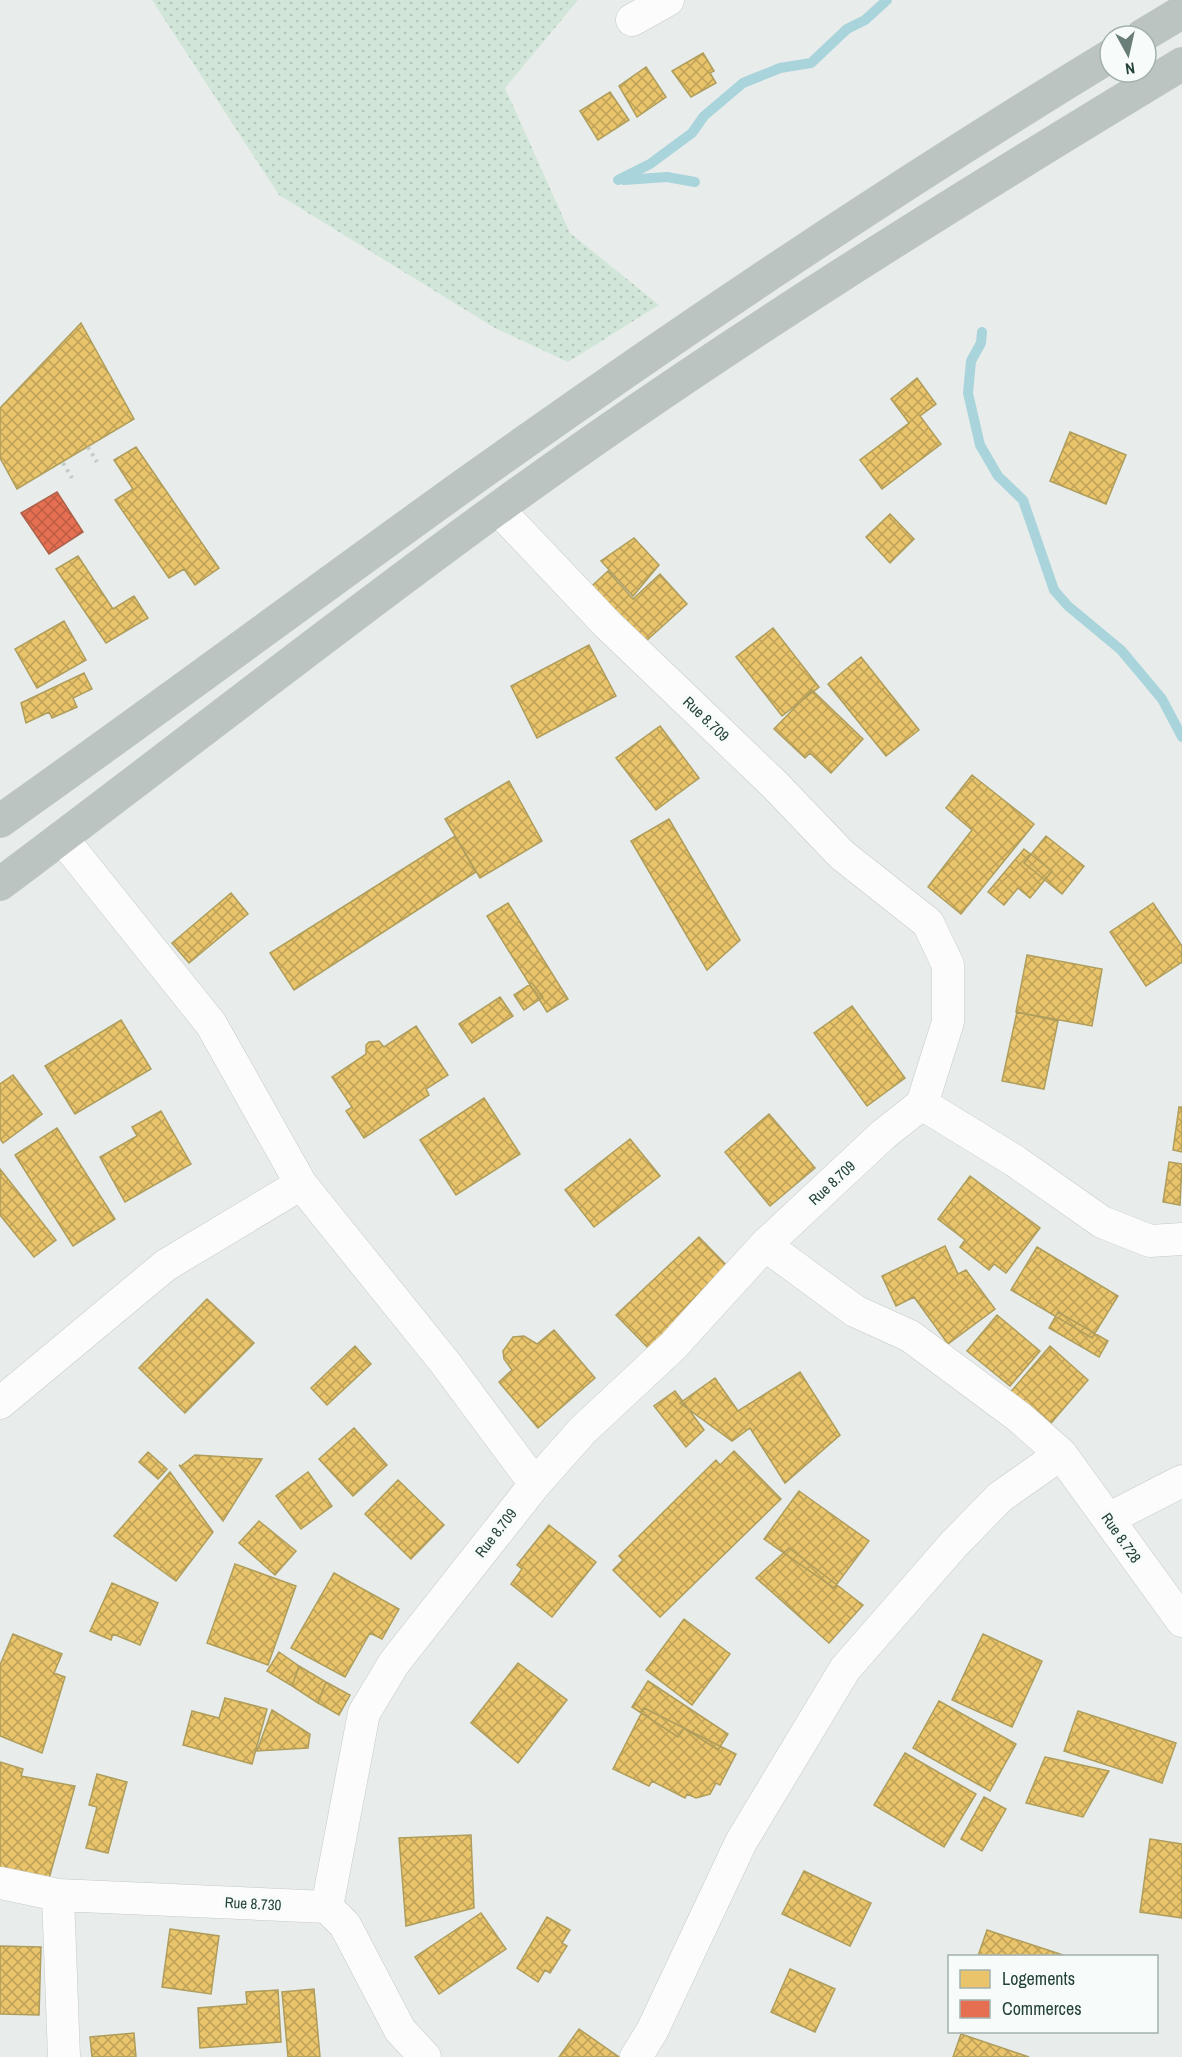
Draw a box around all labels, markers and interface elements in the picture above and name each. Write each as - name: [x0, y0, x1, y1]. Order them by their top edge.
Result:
- north arrow: [1098, 24, 1158, 84]
- text: N: [1124, 57, 1136, 80]
- street label: Rue 8.709: [679, 691, 734, 746]
- street label: Rue 8.709: [804, 1155, 860, 1210]
- street label: Rue 8.709: [470, 1504, 521, 1562]
- street label: Rue 8.728: [1097, 1508, 1146, 1567]
- street label: Rue 8.730: [224, 1892, 282, 1915]
- legend: [948, 1955, 1158, 2033]
- text: Logements: [1002, 1966, 1075, 1991]
- text: Commerces: [1002, 1996, 1082, 2021]

